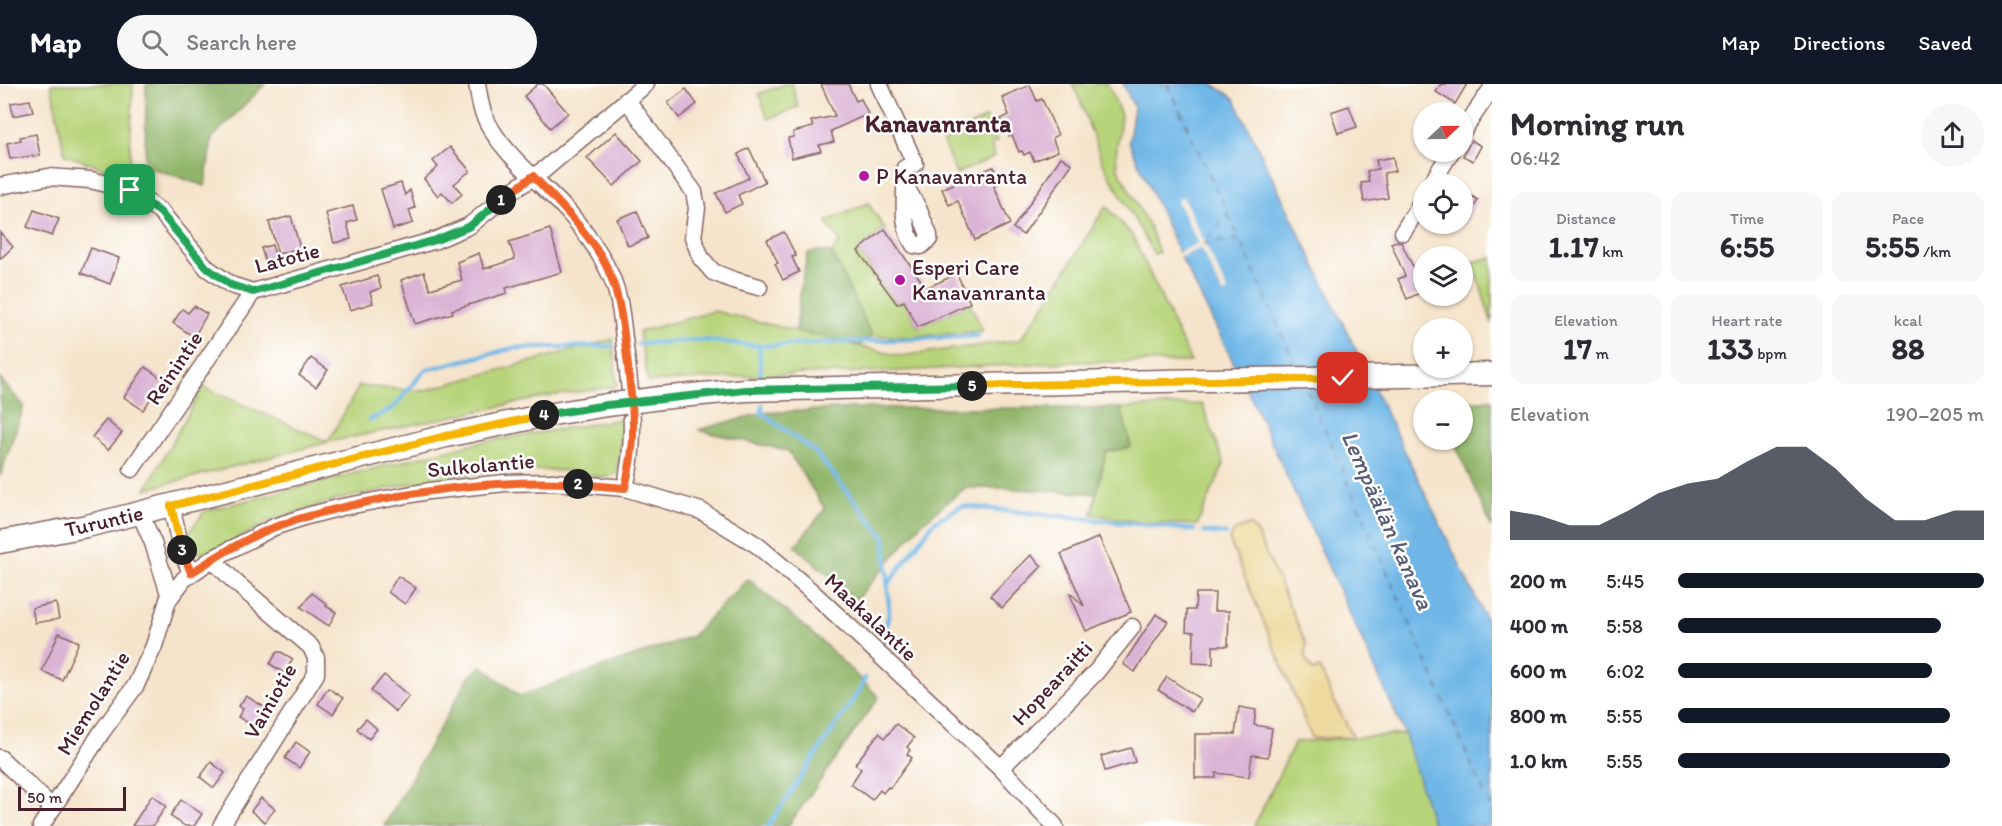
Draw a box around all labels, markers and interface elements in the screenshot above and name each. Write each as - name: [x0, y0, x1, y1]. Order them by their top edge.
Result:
- search box: [117, 15, 537, 69]
- text: Map: [30, 25, 81, 59]
- icon: search: [138, 26, 171, 59]
- text: Search here: [186, 29, 297, 56]
- text: Map: [1722, 30, 1760, 55]
- text: Directions: [1793, 30, 1885, 55]
- text: Saved: [1918, 30, 1972, 55]
- north arrow: [1413, 102, 1473, 162]
- map controls: [1413, 102, 1473, 450]
- text: Morning run: [1510, 104, 1685, 143]
- button: share: [1921, 104, 1984, 167]
- district label: Kanavanranta: [865, 109, 1011, 138]
- text: 06:42: [1510, 146, 1560, 170]
- place label: P Kanavanranta: [876, 163, 1027, 190]
- pin: [104, 164, 155, 215]
- marker: P Kanavanranta: [857, 169, 871, 183]
- icon: arrive: [113, 173, 146, 206]
- button: locate: [1413, 174, 1473, 234]
- pin: 1: [486, 185, 516, 215]
- text: 1: [497, 190, 505, 209]
- text: Distance: [1556, 209, 1616, 228]
- text: Time: [1730, 209, 1764, 228]
- text: Pace: [1892, 209, 1924, 228]
- text: 1.17: [1549, 228, 1599, 265]
- text: 6:55: [1720, 228, 1774, 265]
- text: 5:55: [1865, 228, 1920, 265]
- street label: Latotie: [252, 236, 322, 280]
- text: km: [1599, 242, 1623, 261]
- text: /km: [1920, 242, 1951, 261]
- button: layers: [1413, 246, 1473, 306]
- place label: Esperi Care Kanavanranta: [912, 254, 1046, 306]
- marker: Esperi Care Kanavanranta: [893, 273, 907, 287]
- text: Elevation: [1554, 311, 1618, 330]
- text: Heart rate: [1712, 311, 1782, 330]
- text: kcal: [1894, 311, 1922, 330]
- button: +: [1413, 318, 1473, 378]
- street label: Reinintie: [139, 326, 209, 410]
- text: 17: [1563, 330, 1592, 367]
- text: 133: [1707, 330, 1754, 367]
- text: 88: [1892, 330, 1924, 367]
- text: m: [1592, 344, 1609, 363]
- text: bpm: [1754, 344, 1787, 363]
- pin: [1317, 352, 1368, 403]
- icon: check: [1326, 361, 1359, 394]
- pin: 5: [957, 371, 987, 401]
- text: 5: [968, 376, 976, 395]
- button: −: [1413, 390, 1473, 450]
- pin: 4: [529, 400, 559, 430]
- text: Elevation: [1510, 402, 1589, 426]
- text: 190–205 m: [1886, 402, 1984, 426]
- text: 4: [539, 405, 549, 424]
- water label: Lempäälän kanava: [1336, 426, 1441, 614]
- street label: Sulkolantie: [426, 447, 536, 483]
- pin: 2: [563, 469, 593, 499]
- text: 2: [574, 474, 582, 493]
- street label: Turuntie: [62, 499, 146, 543]
- pin: 3: [167, 535, 197, 565]
- text: 3: [178, 540, 186, 559]
- street label: Maakalantie: [819, 567, 923, 667]
- text: 200 m: [1510, 569, 1566, 593]
- text: 5:45: [1606, 569, 1644, 593]
- text: 400 m: [1510, 614, 1568, 638]
- text: 5:58: [1606, 614, 1643, 638]
- street label: Hopearaitti: [1006, 635, 1098, 731]
- street label: Miemolantie: [50, 646, 136, 760]
- street label: Vainiotie: [238, 658, 302, 744]
- text: 600 m: [1510, 659, 1567, 683]
- text: 6:02: [1606, 659, 1644, 683]
- text: 800 m: [1510, 704, 1567, 728]
- text: 5:55: [1606, 704, 1642, 728]
- text: 1.0 km: [1510, 749, 1567, 773]
- text: 5:55: [1606, 749, 1642, 773]
- scale bar: [18, 784, 126, 812]
- text: 50 m: [27, 788, 62, 807]

